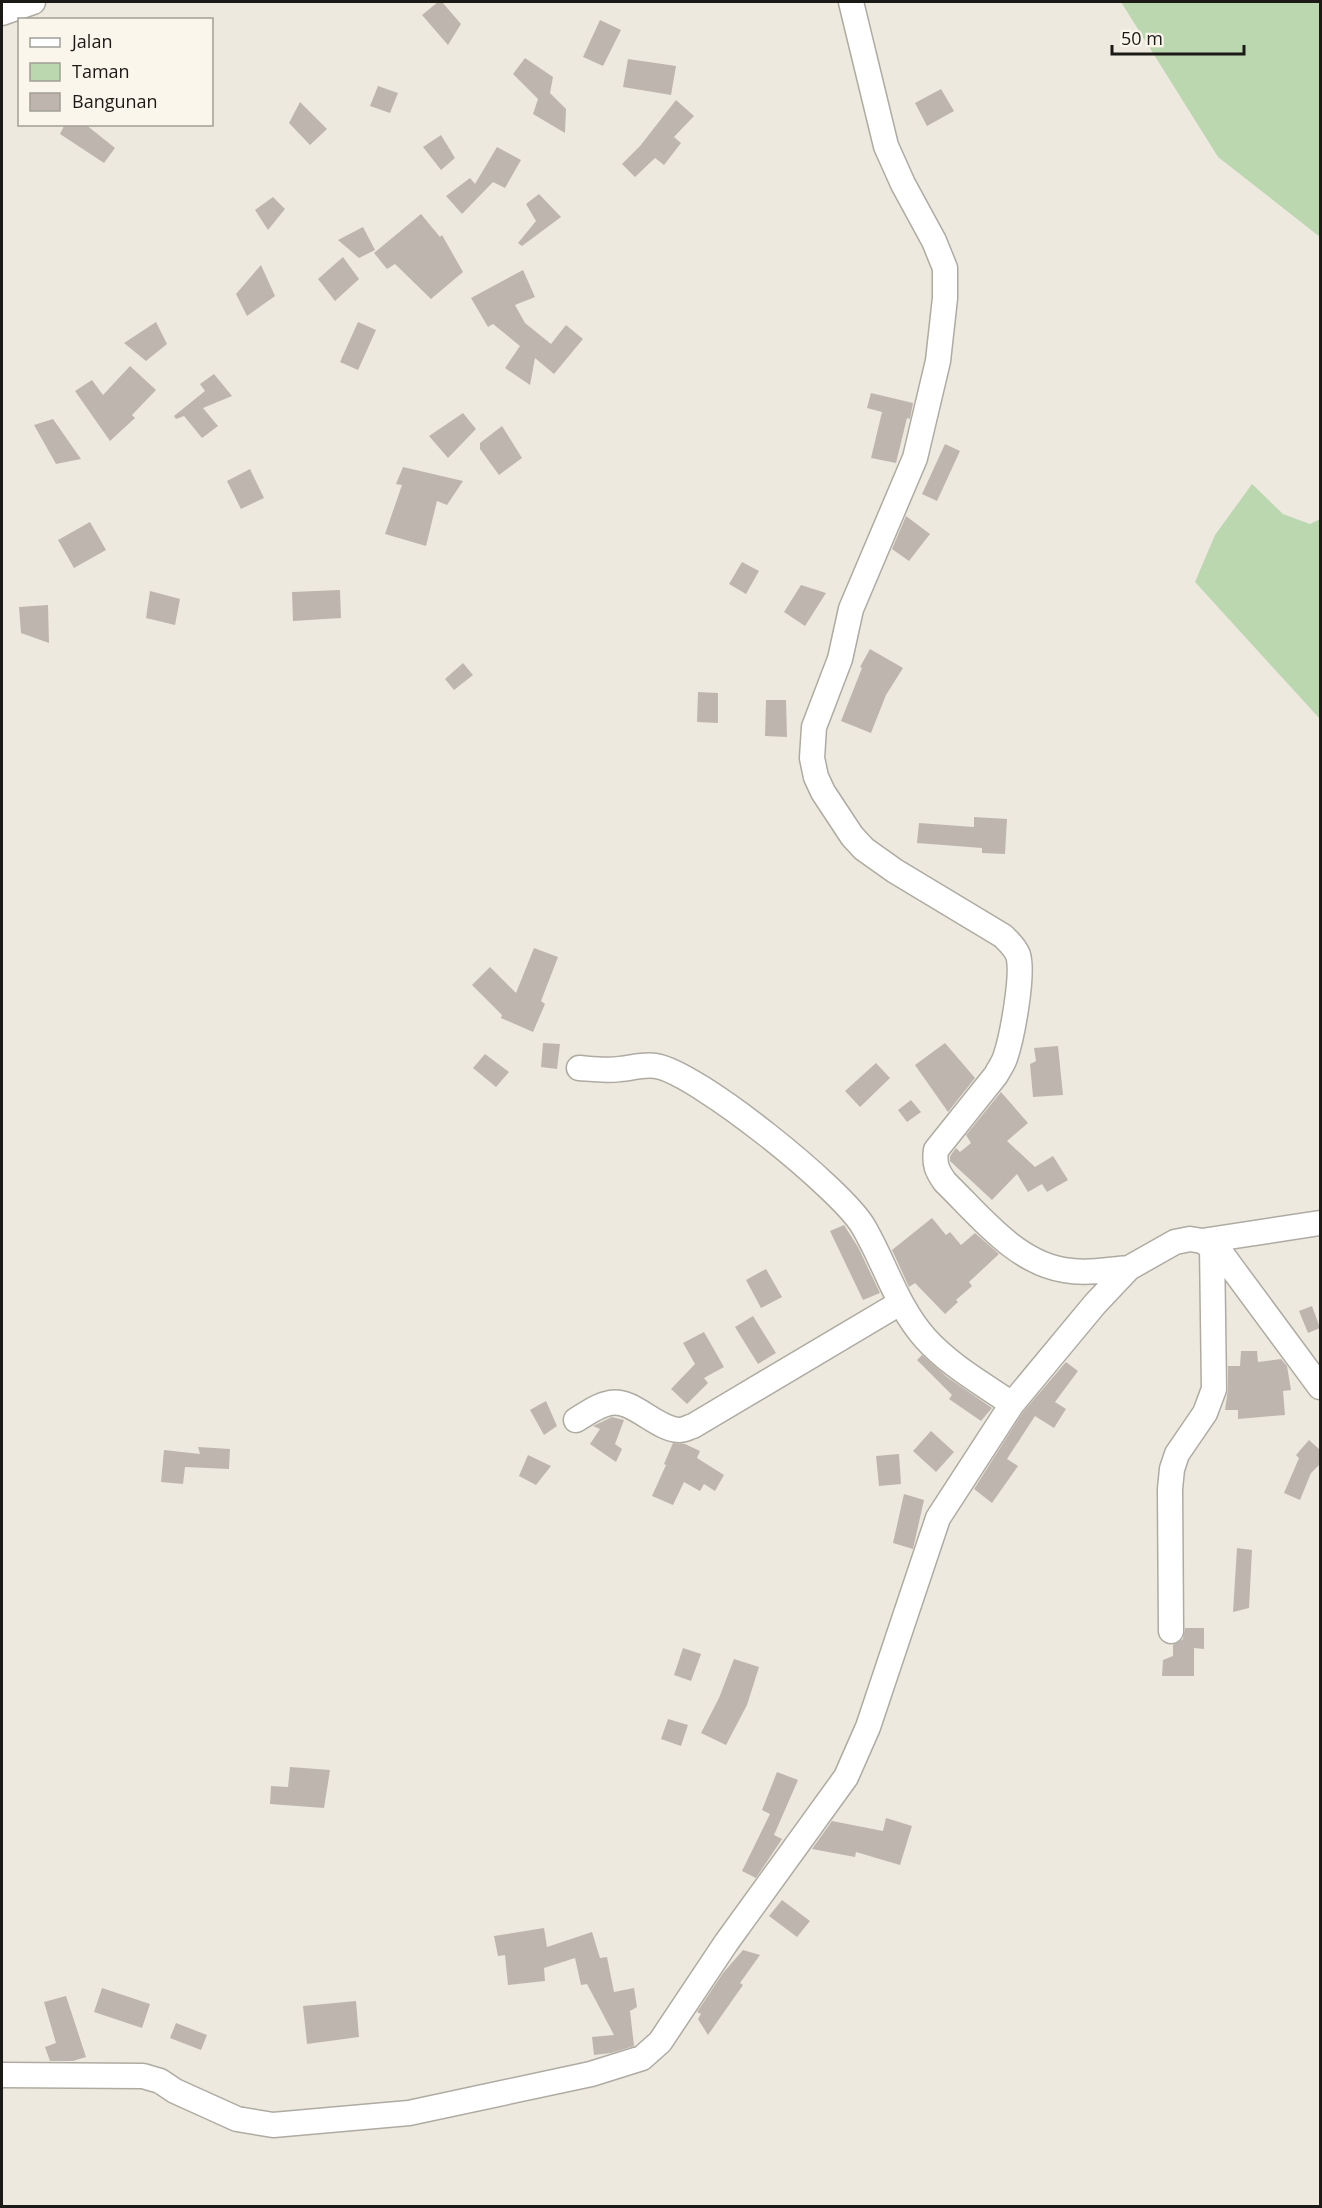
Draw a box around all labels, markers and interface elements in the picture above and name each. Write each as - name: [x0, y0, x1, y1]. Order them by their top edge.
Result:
- legend: [18, 18, 213, 126]
- scale bar: [1112, 18, 1244, 56]
- text: 50 m: [1121, 26, 1163, 50]
- text: Jalan: [70, 29, 112, 53]
- text: Taman: [72, 59, 130, 83]
- text: Bangunan: [72, 89, 158, 113]

